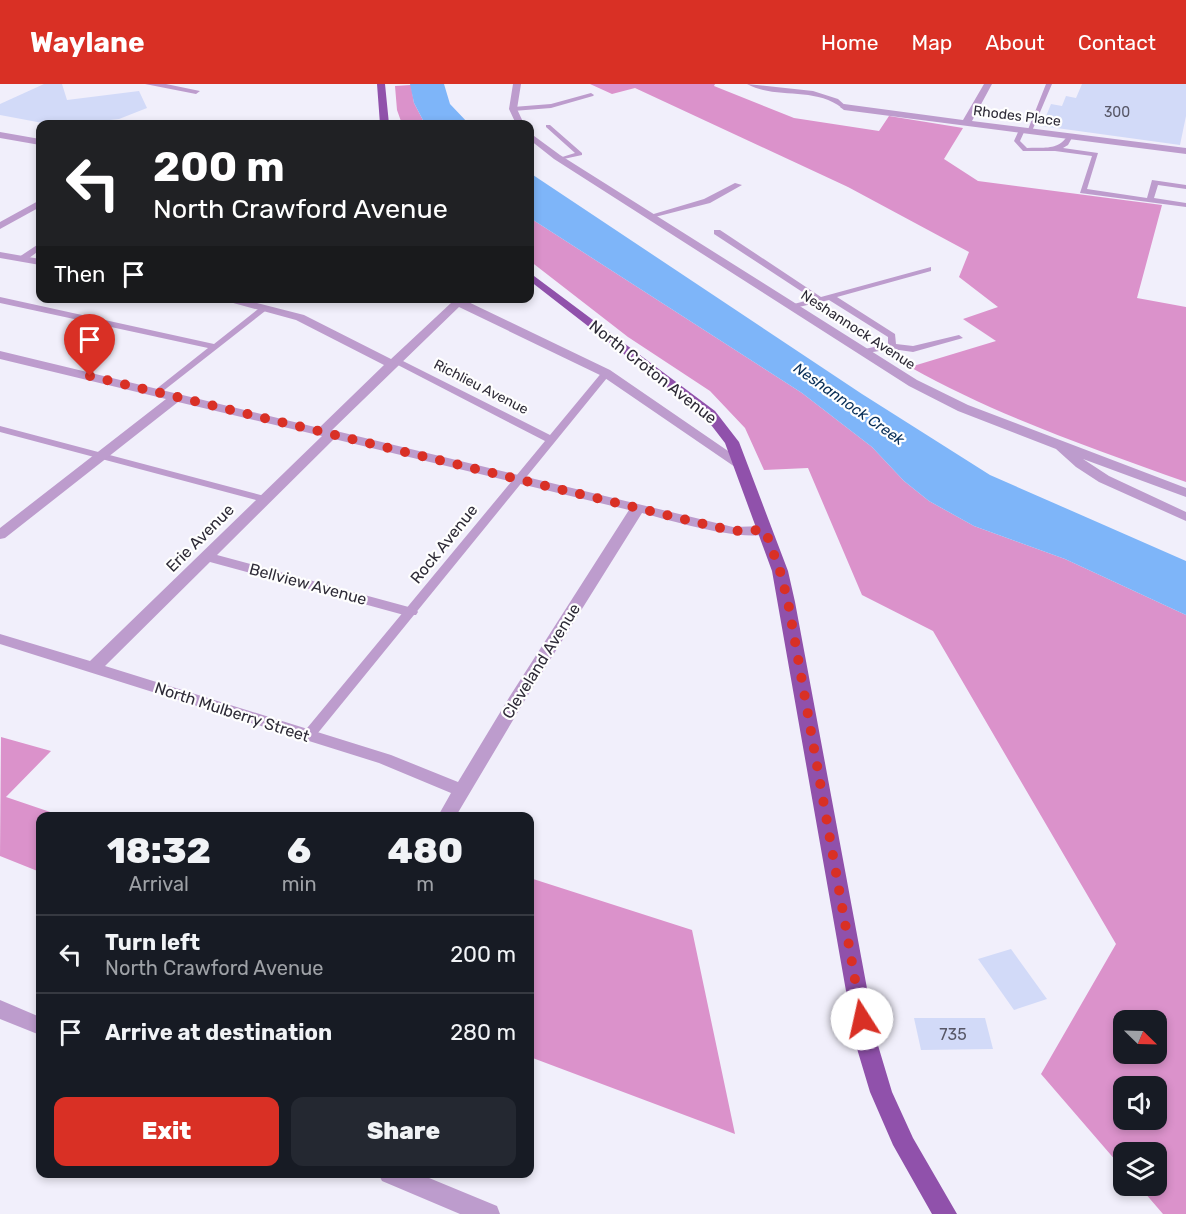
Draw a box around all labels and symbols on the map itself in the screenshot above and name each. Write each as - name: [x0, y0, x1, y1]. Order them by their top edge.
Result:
- street label: Rhodes Place: [972, 102, 1062, 130]
- house number: 300: [1104, 104, 1130, 121]
- street label: Neshannock Avenue: [798, 287, 918, 373]
- pin: [64, 314, 115, 376]
- street label: North Croton Avenue: [585, 316, 721, 428]
- street label: Richlieu Avenue: [431, 356, 531, 418]
- water label: Neshannock Creek: [790, 359, 908, 449]
- street label: Erie Avenue: [162, 500, 238, 576]
- street label: Rock Avenue: [406, 501, 482, 587]
- street label: Bellview Avenue: [247, 559, 369, 609]
- street label: Cleveland Avenue: [498, 600, 584, 722]
- street label: North Mulberry Street: [152, 678, 312, 746]
- position arrow: [830, 987, 894, 1051]
- north arrow: [1113, 1010, 1167, 1064]
- house number: 735: [939, 1025, 967, 1044]

